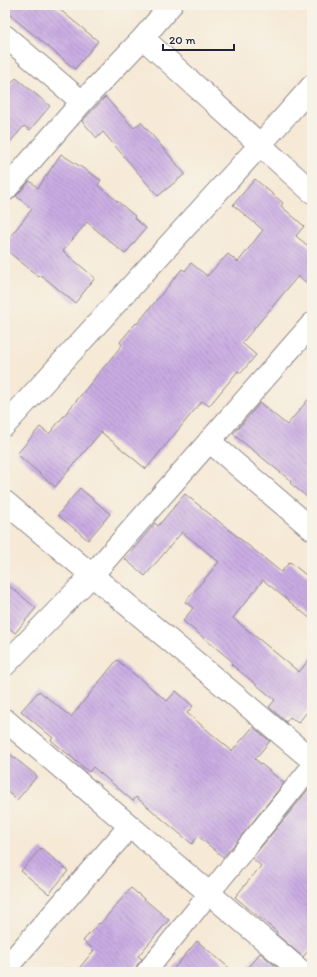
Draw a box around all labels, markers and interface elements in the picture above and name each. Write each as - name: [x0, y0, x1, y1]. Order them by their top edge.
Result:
- scale bar: [163, 26, 234, 52]
- text: 20 m: [169, 33, 196, 47]

